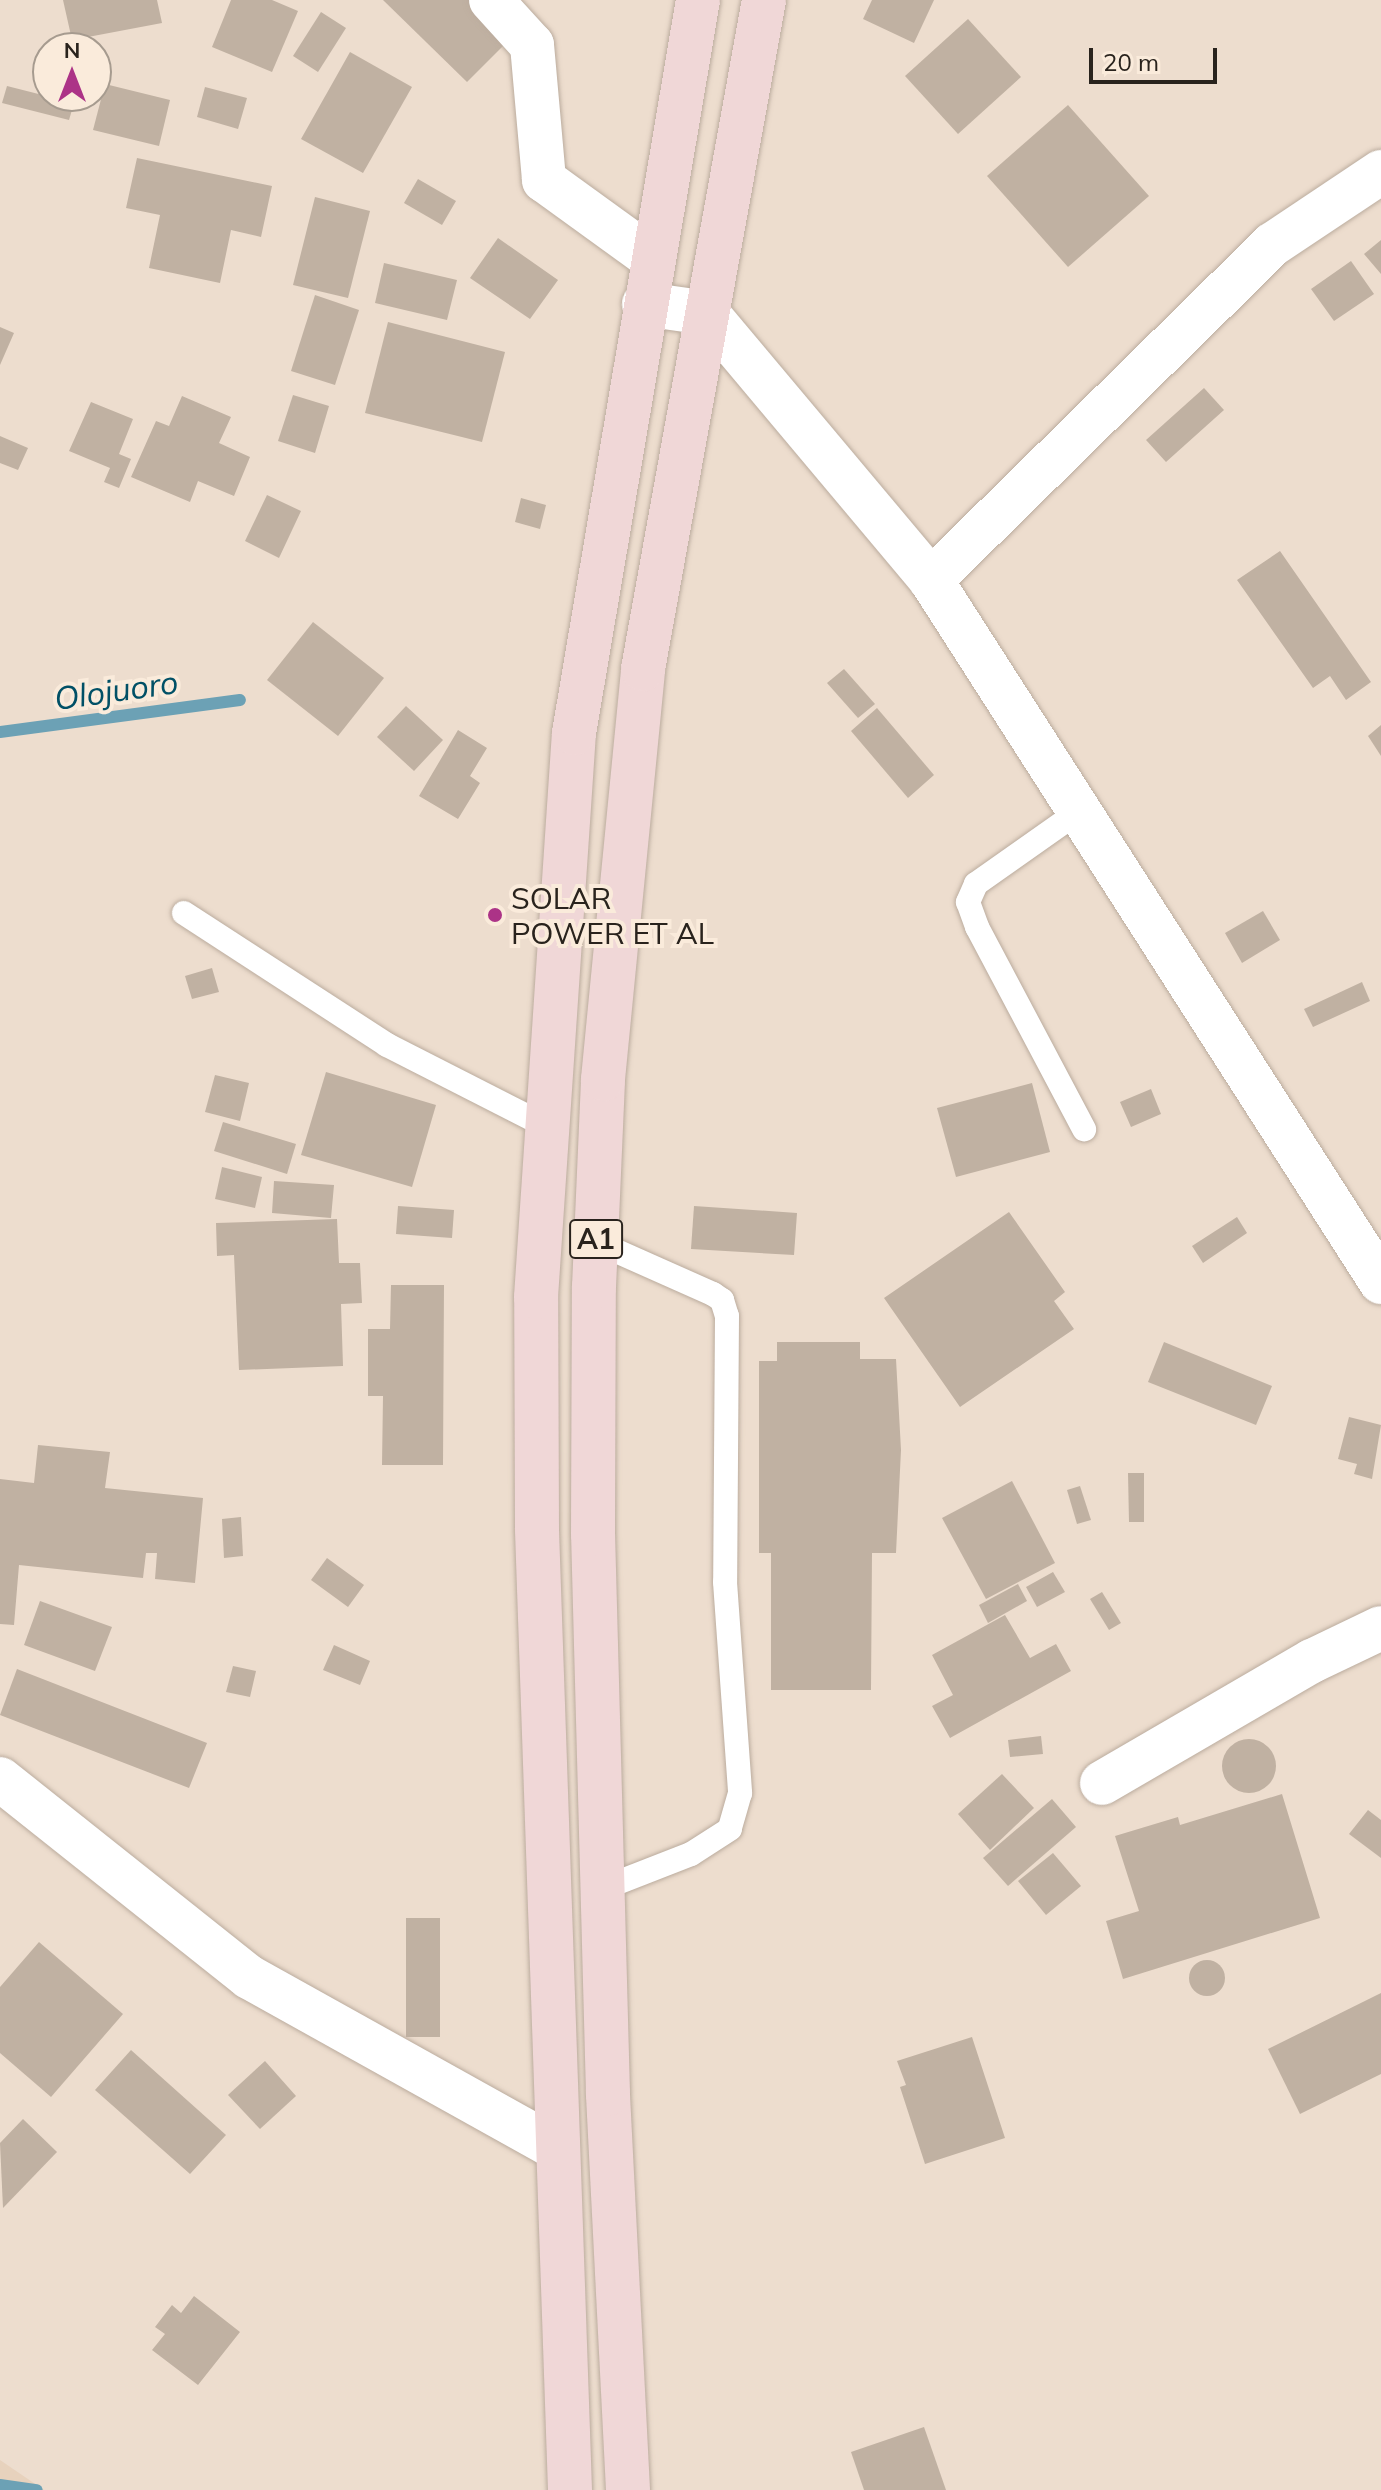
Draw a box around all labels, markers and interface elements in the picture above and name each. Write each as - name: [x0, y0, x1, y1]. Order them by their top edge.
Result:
- north arrow: [32, 32, 112, 112]
- scale bar: [1093, 32, 1221, 82]
- text: N: [64, 36, 80, 64]
- text: 20 m: [1103, 47, 1159, 77]
- water label: Olojuoro: [52, 662, 180, 718]
- place label: SOLAR POWER ET AL: [511, 880, 714, 950]
- marker: SOLAR POWER ET AL: [486, 906, 504, 924]
- road number: A1: [568, 1215, 624, 1263]

